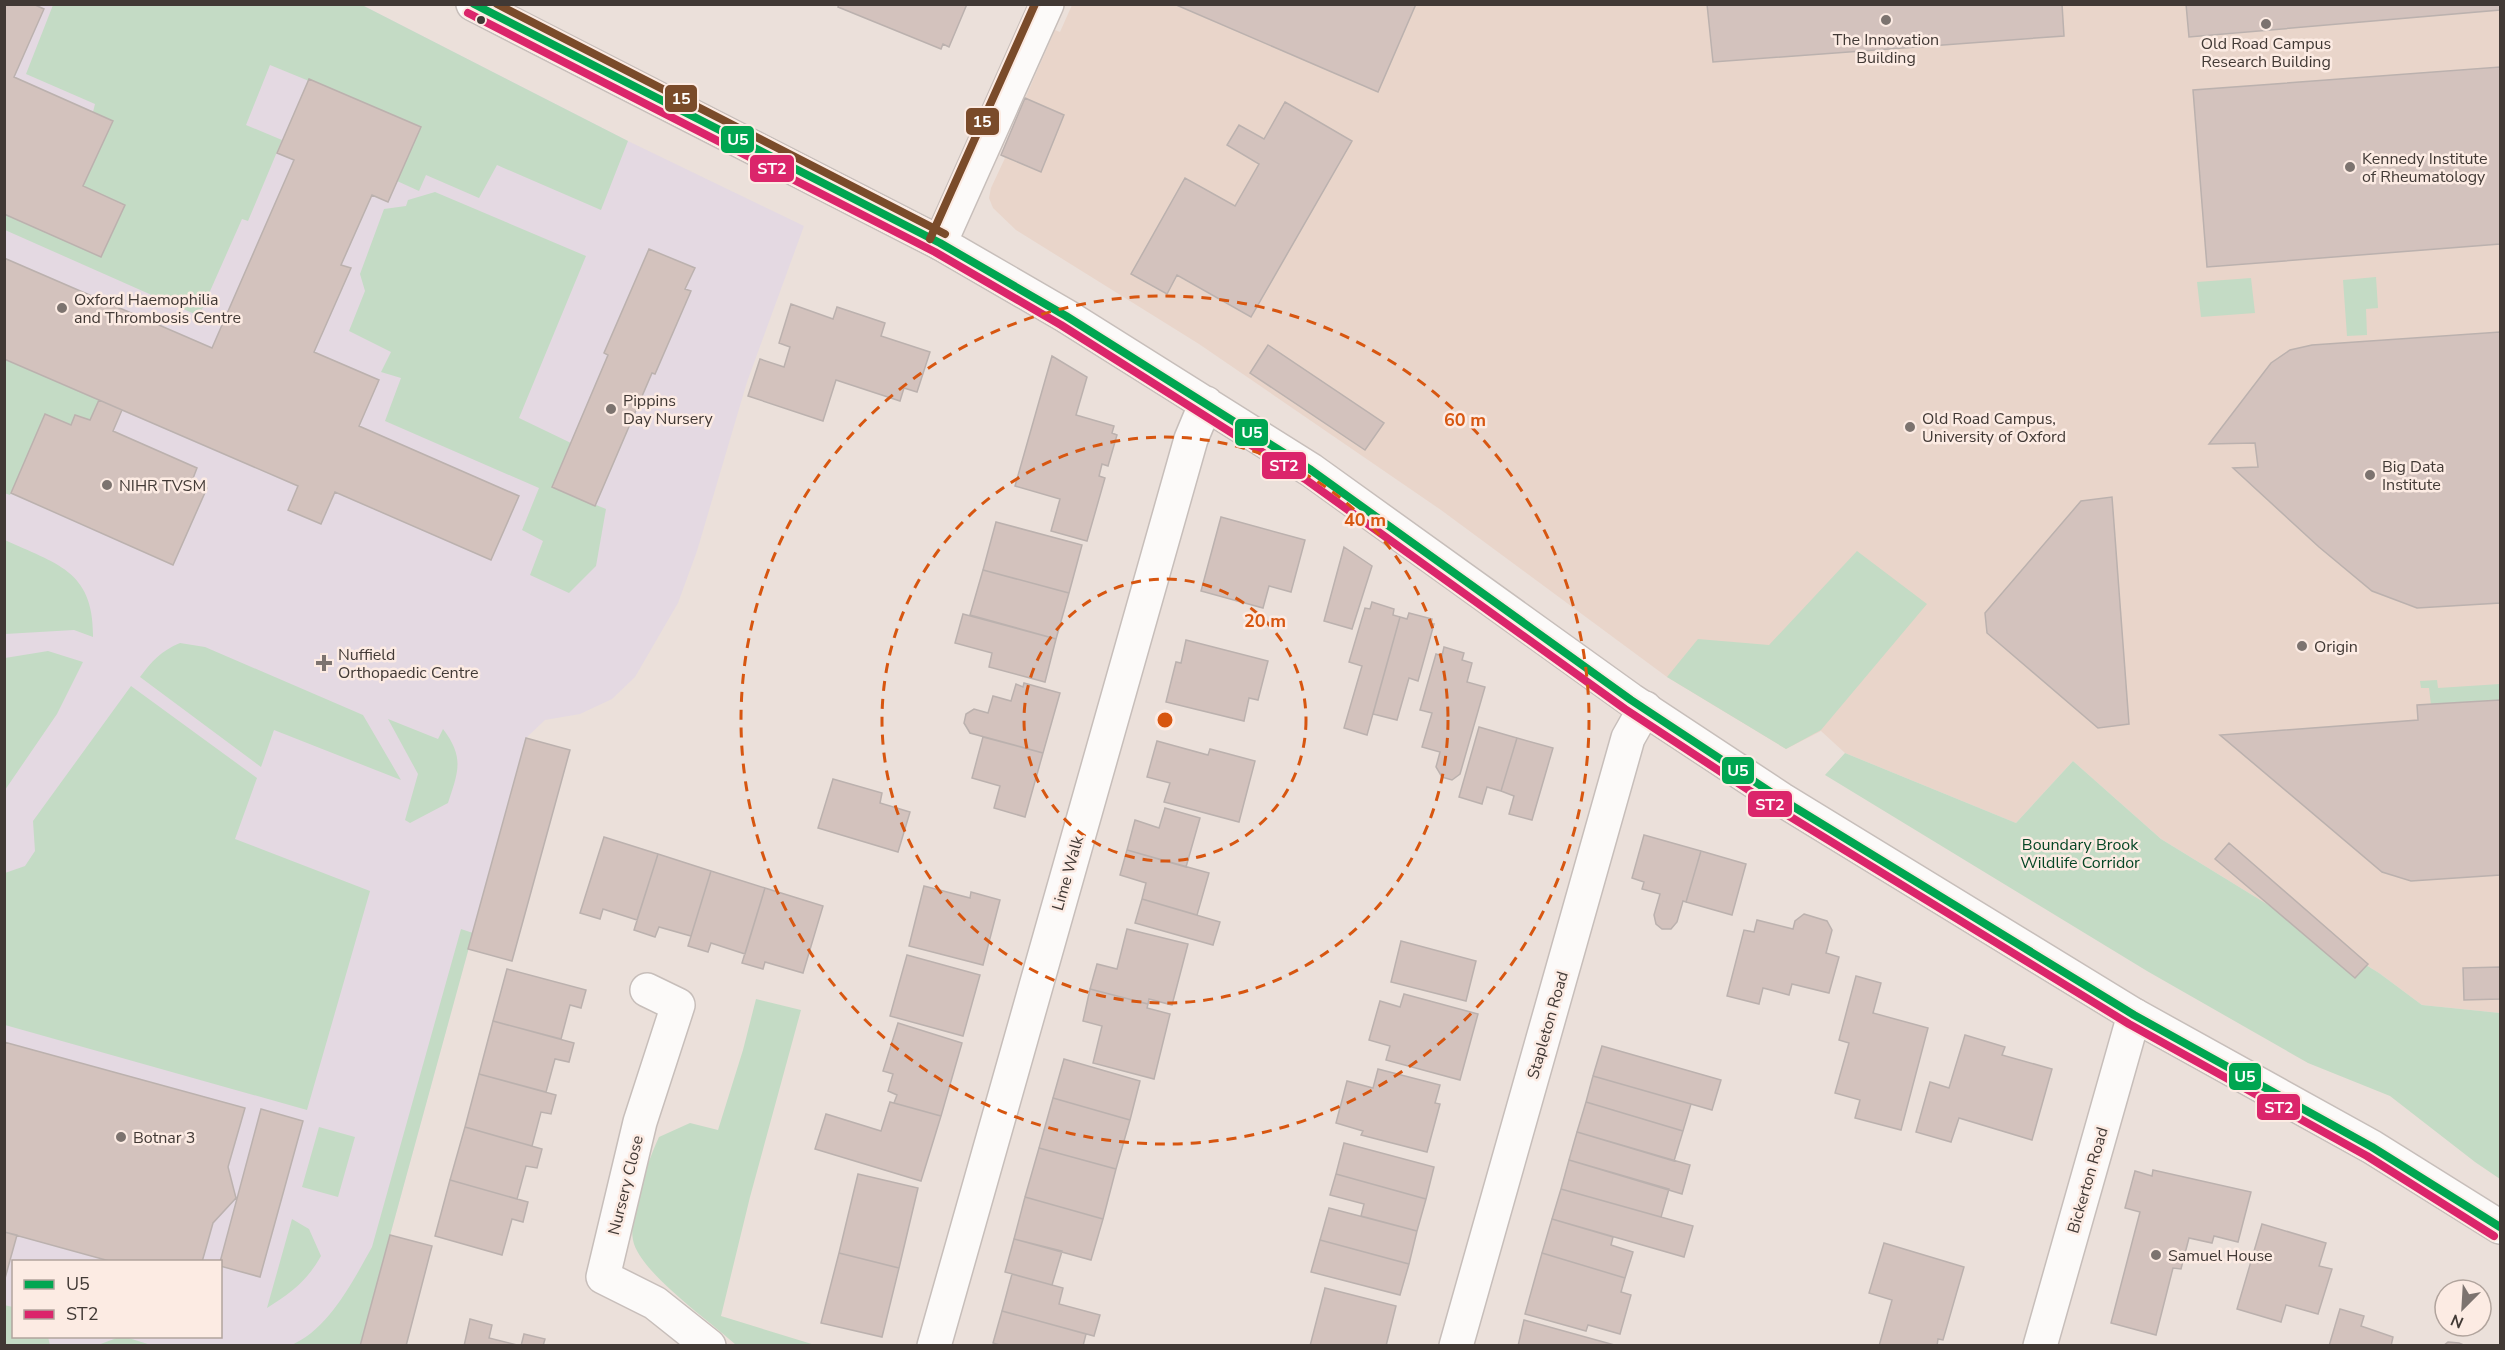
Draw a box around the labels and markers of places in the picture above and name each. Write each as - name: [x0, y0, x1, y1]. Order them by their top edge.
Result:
- marker: The Innovation Building: [1879, 13, 1893, 27]
- unlabelled marker: [475, 14, 487, 26]
- marker: Old Road Campus Research Building: [2259, 17, 2273, 31]
- place label: The Innovation Building: [1833, 29, 1939, 69]
- place label: Old Road Campus Research Building: [2201, 33, 2331, 73]
- place label: Kennedy Institute of Rheumatology: [2362, 148, 2487, 188]
- marker: Kennedy Institute of Rheumatology: [2343, 160, 2357, 174]
- place label: Oxford Haemophilia and Thrombosis Centre: [74, 289, 241, 329]
- marker: Oxford Haemophilia and Thrombosis Centre: [55, 301, 69, 315]
- place label: Pippins Day Nursery: [623, 390, 713, 430]
- marker: Pippins Day Nursery: [604, 402, 618, 416]
- place label: Old Road Campus, University of Oxford: [1922, 408, 2066, 448]
- marker: Old Road Campus, University of Oxford: [1903, 420, 1917, 434]
- place label: Big Data Institute: [2382, 456, 2444, 496]
- marker: Big Data Institute: [2363, 468, 2377, 482]
- place label: NIHR TVSM: [119, 475, 206, 497]
- marker: NIHR TVSM: [100, 478, 114, 492]
- place label: Origin: [2314, 636, 2358, 658]
- marker: Origin: [2295, 639, 2309, 653]
- place label: Nuffield Orthopaedic Centre: [338, 644, 478, 684]
- marker: Nuffield Orthopaedic Centre: [315, 654, 333, 672]
- centre of rings: [1155, 710, 1175, 730]
- place label: Botnar 3: [133, 1127, 195, 1149]
- marker: Botnar 3: [114, 1130, 128, 1144]
- place label: Samuel House: [2168, 1245, 2273, 1267]
- marker: Samuel House: [2149, 1248, 2163, 1262]

